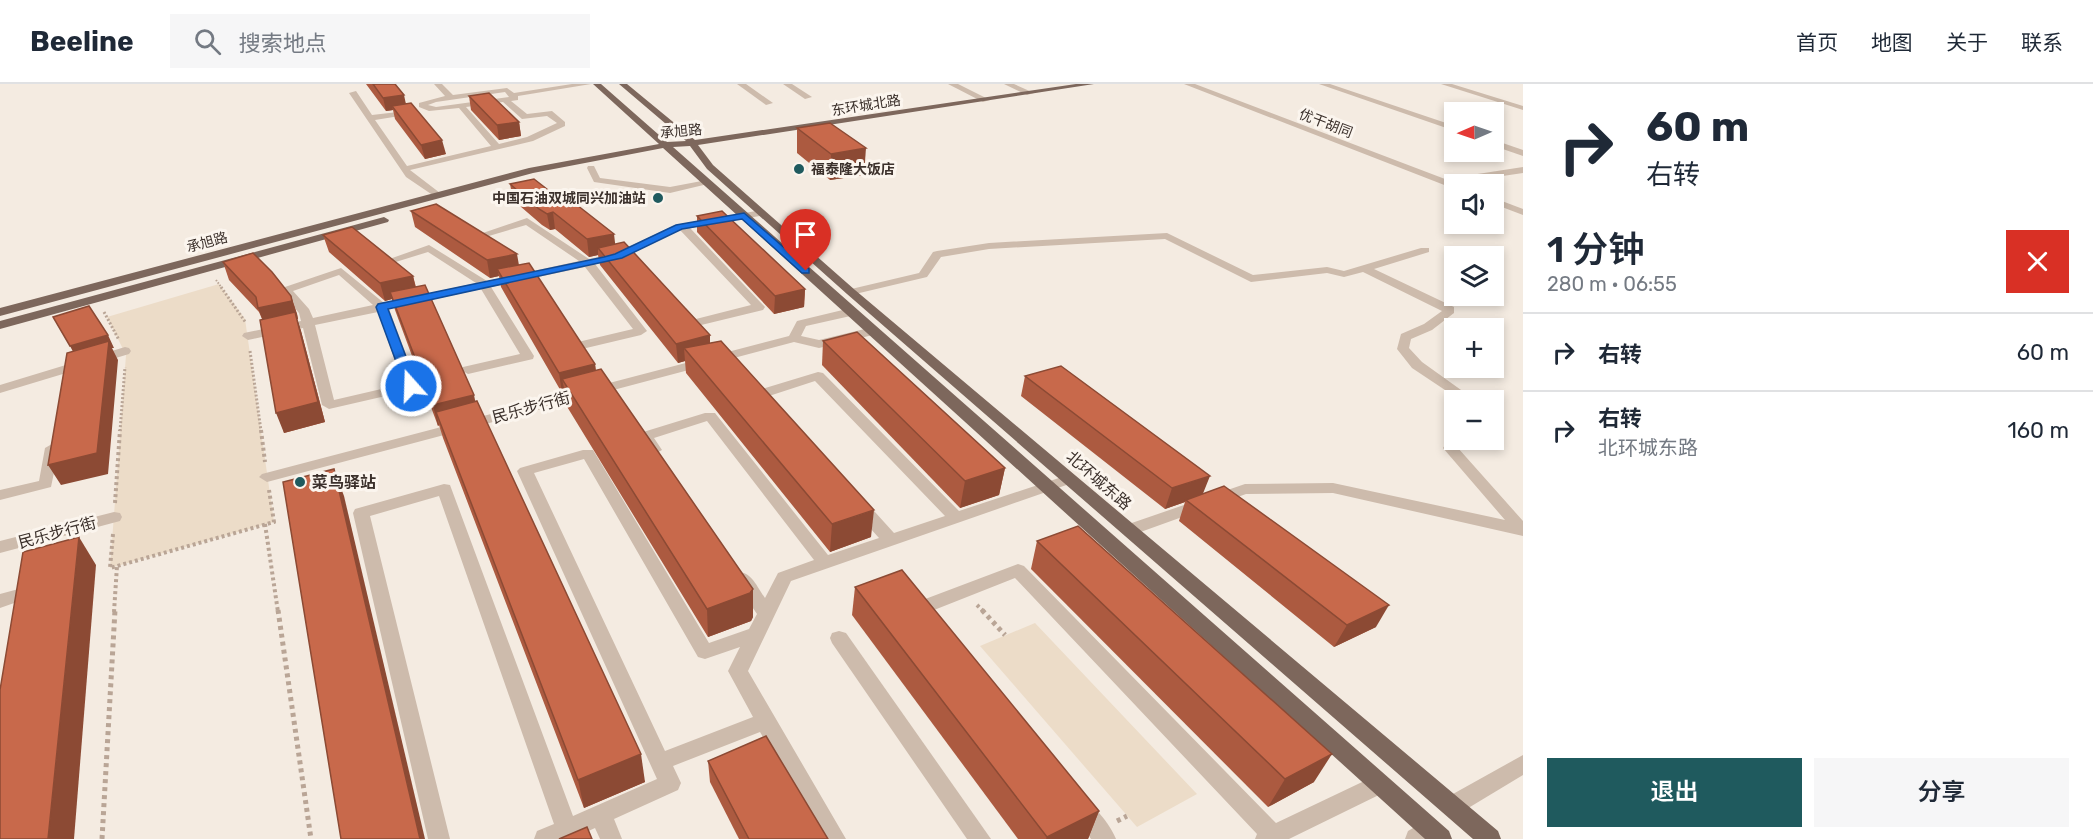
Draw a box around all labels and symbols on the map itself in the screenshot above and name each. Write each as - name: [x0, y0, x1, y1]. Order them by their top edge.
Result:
- street label: 东环城北路: [830, 92, 902, 119]
- north arrow: [1444, 102, 1504, 162]
- street label: 优干胡同: [1297, 105, 1355, 141]
- street label: 承旭路: [659, 121, 703, 142]
- place label: 福泰隆大饭店: [811, 161, 895, 178]
- marker: 福泰隆大饭店: [792, 162, 806, 176]
- place label: 中国石油双城同兴加油站: [492, 190, 646, 207]
- marker: 中国石油双城同兴加油站: [651, 191, 665, 205]
- pin: [780, 209, 831, 271]
- street label: 承旭路: [185, 229, 230, 256]
- position arrow: [379, 354, 443, 418]
- street label: 民乐步行街: [490, 388, 572, 427]
- street label: 北环城东路: [1062, 447, 1135, 514]
- place label: 菜鸟驿站: [312, 473, 376, 492]
- marker: 菜鸟驿站: [293, 475, 307, 489]
- street label: 民乐步行街: [16, 513, 98, 552]

